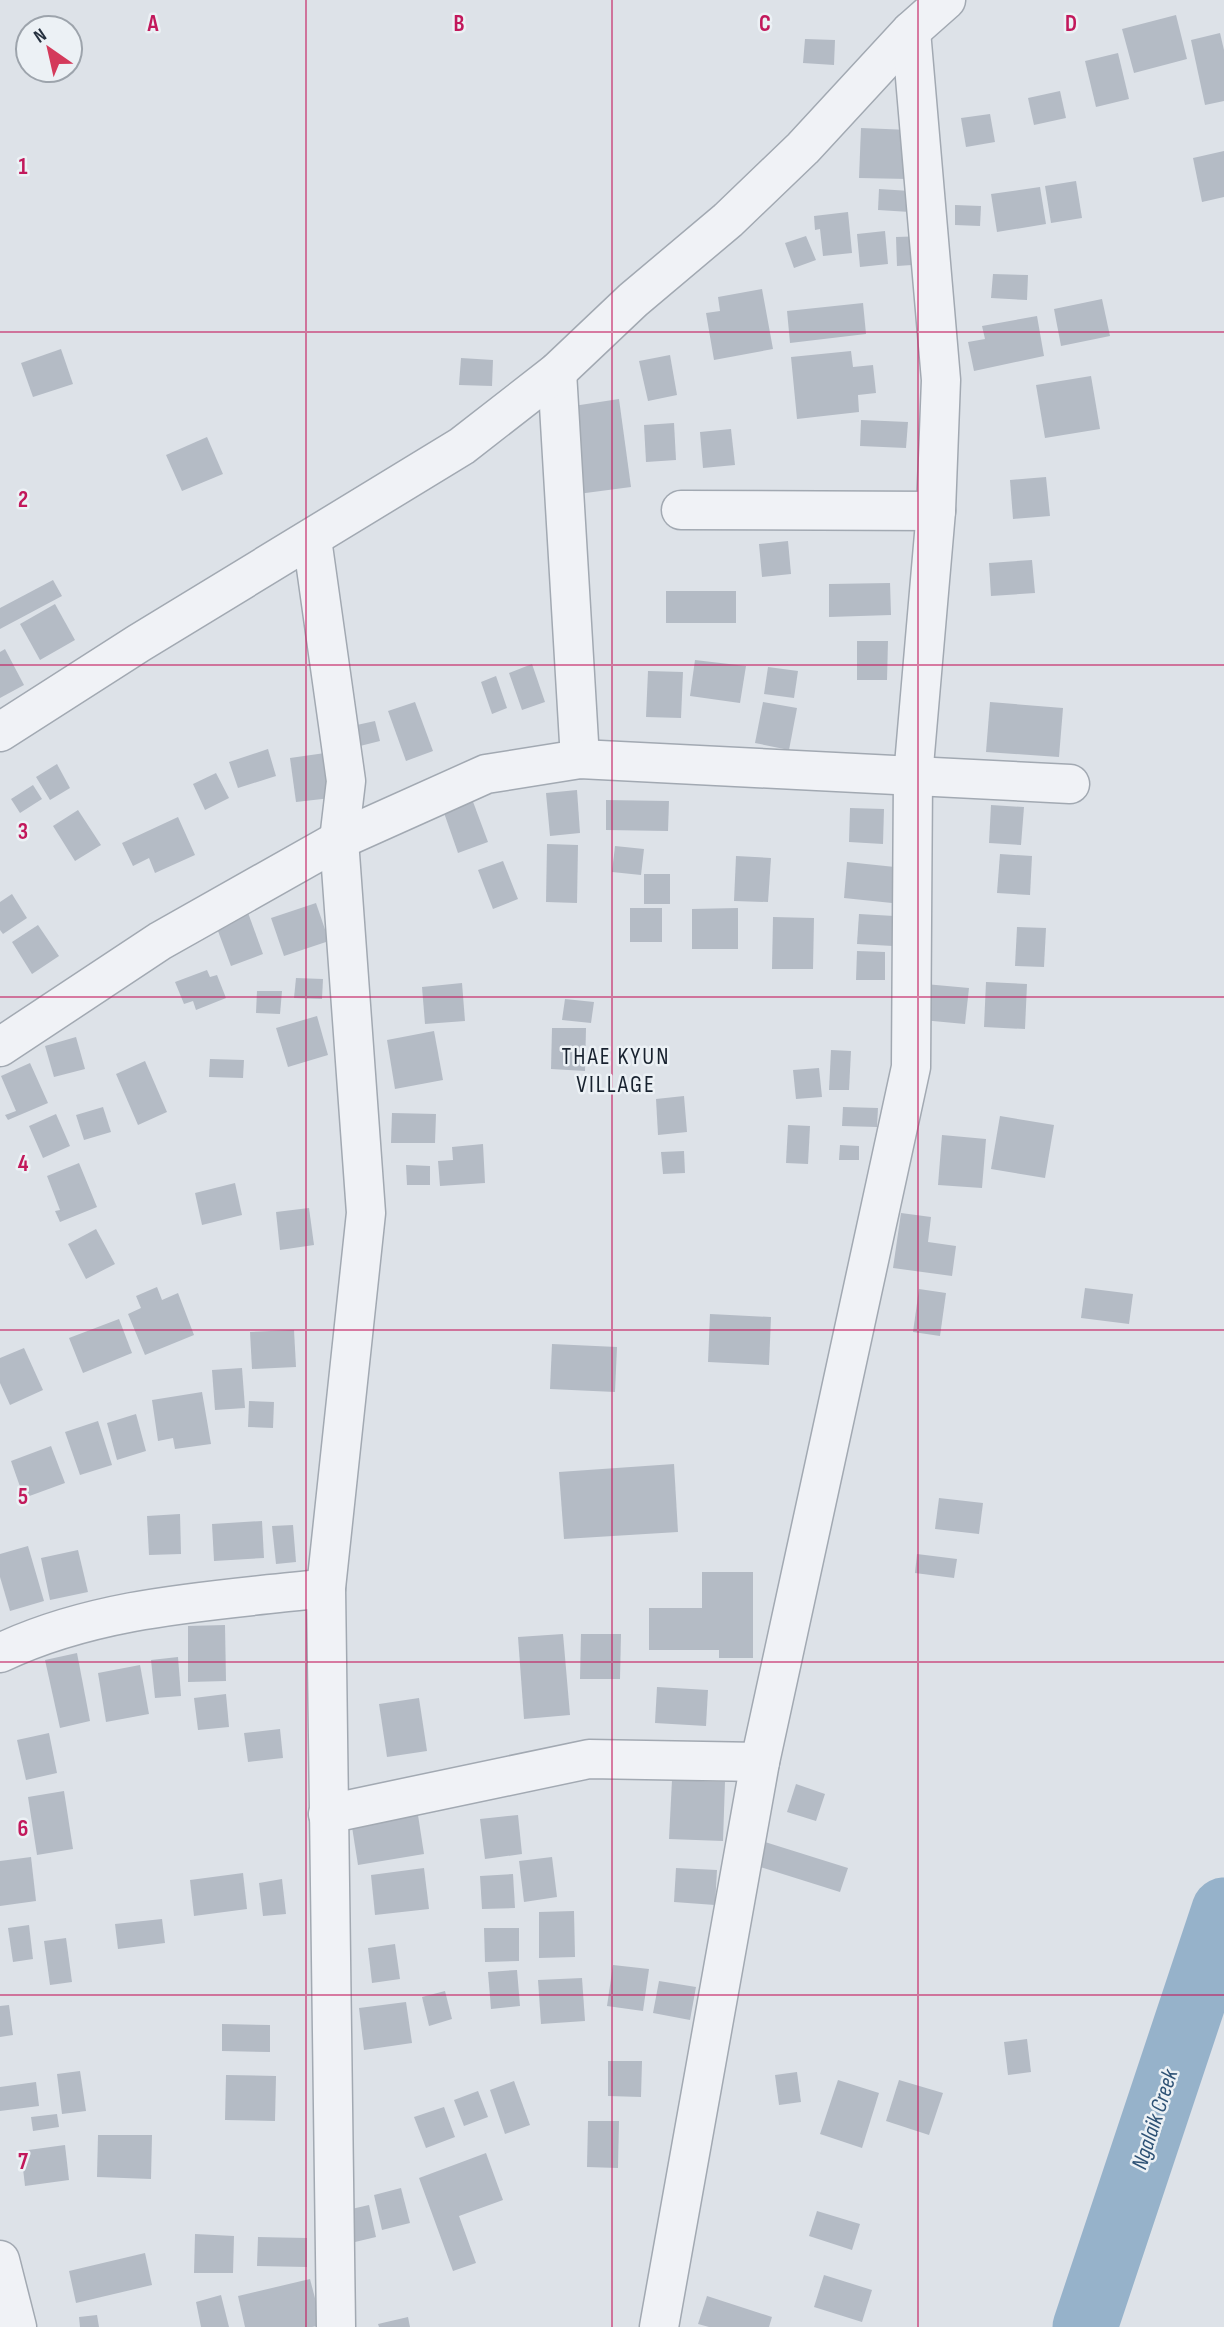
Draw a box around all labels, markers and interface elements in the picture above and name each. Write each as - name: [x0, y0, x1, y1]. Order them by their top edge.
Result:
- text: A: [147, 10, 160, 38]
- text: B: [454, 10, 465, 38]
- text: C: [759, 10, 771, 38]
- text: D: [1065, 10, 1077, 38]
- north arrow: [14, 14, 84, 84]
- text: N: [30, 24, 51, 49]
- text: 1: [18, 153, 28, 181]
- text: 2: [18, 486, 28, 514]
- text: 3: [18, 818, 28, 846]
- district label: THAE KYUN VILLAGE: [562, 1042, 670, 1099]
- text: 4: [18, 1150, 29, 1178]
- text: 5: [18, 1483, 28, 1511]
- text: 6: [18, 1815, 28, 1843]
- water label: Ngalaik Creek: [1126, 2064, 1185, 2173]
- text: 7: [18, 2148, 28, 2176]

